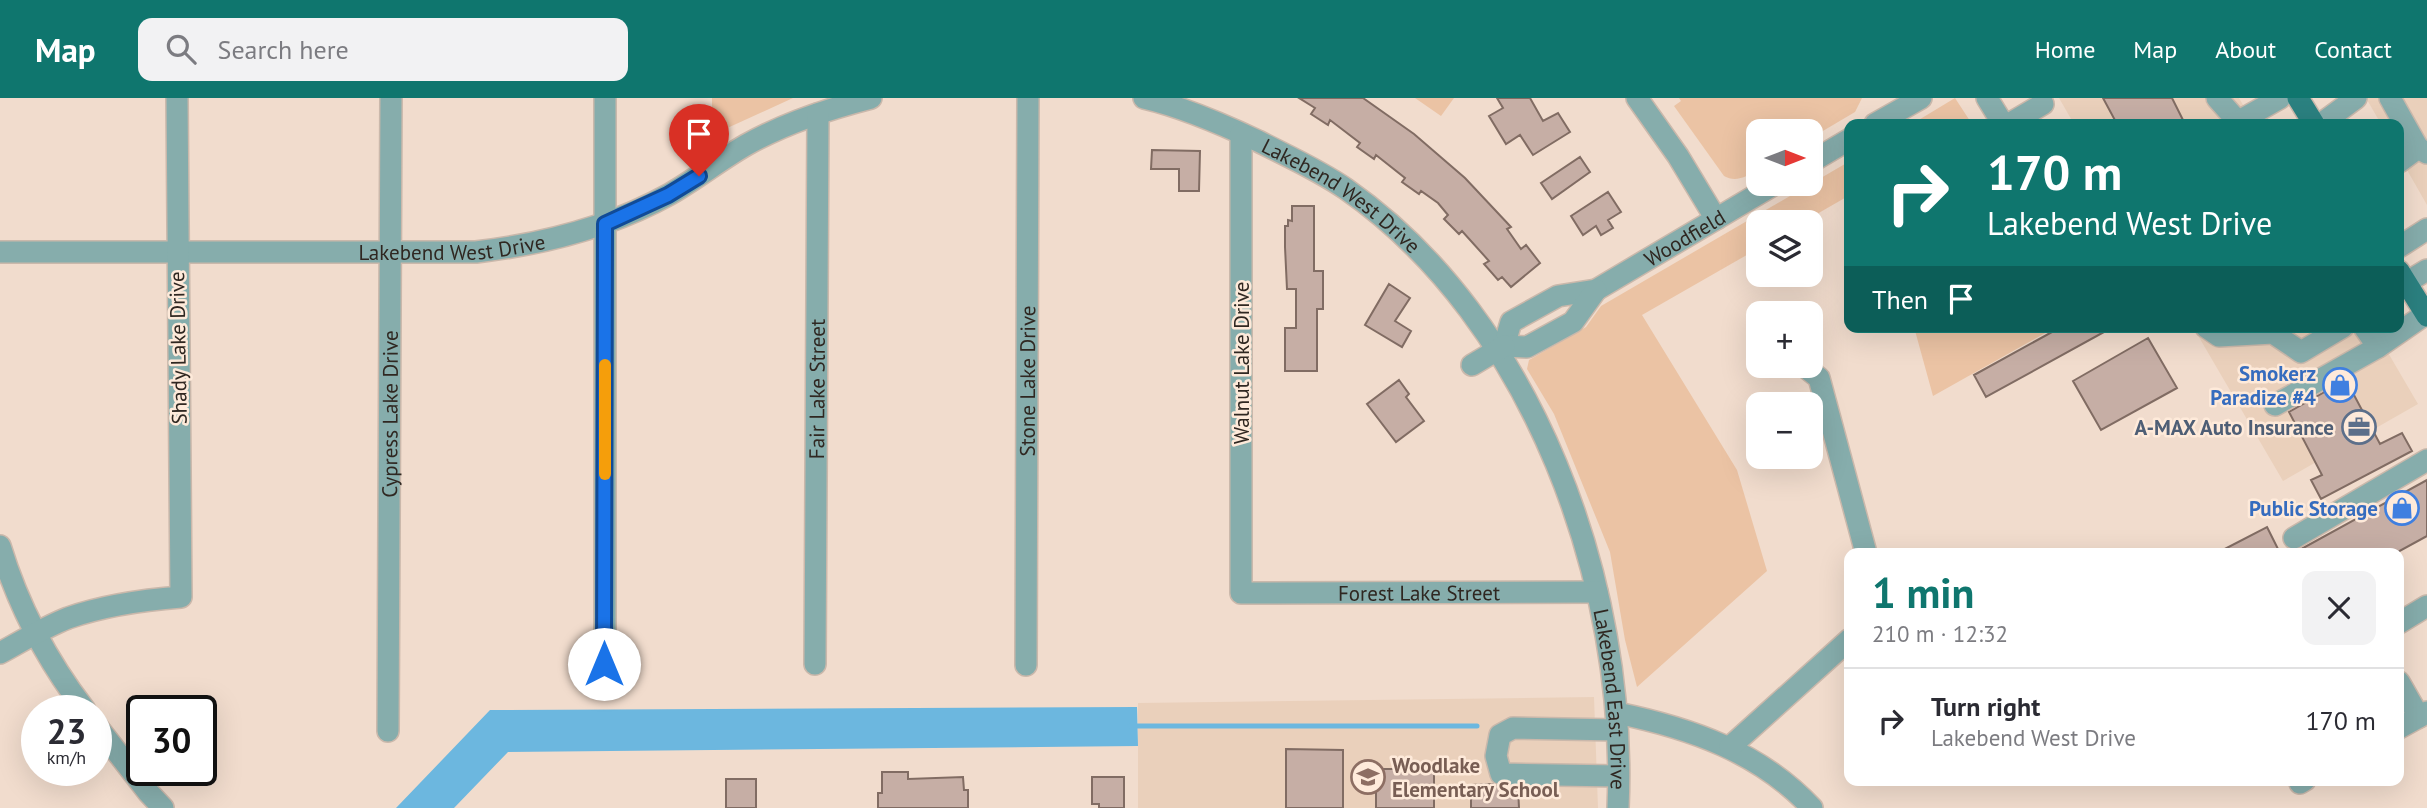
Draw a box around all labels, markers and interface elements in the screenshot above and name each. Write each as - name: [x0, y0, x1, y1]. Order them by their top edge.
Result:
- search box: [138, 18, 628, 81]
- text: Map: [35, 28, 96, 71]
- icon: search: [162, 30, 200, 68]
- text: Search here: [218, 33, 349, 66]
- text: Home: [2035, 34, 2095, 65]
- text: Map: [2133, 34, 2177, 65]
- text: About: [2215, 34, 2276, 65]
- text: Contact: [2314, 34, 2392, 65]
- pin: [669, 104, 729, 176]
- icon: arrive: [680, 115, 718, 153]
- north arrow: [1746, 119, 1824, 196]
- map controls: [1746, 119, 1823, 469]
- street label: Lakebend West Drive: [1257, 132, 1427, 259]
- text: 170 m: [1987, 140, 2122, 204]
- icon: right: [1872, 147, 1963, 238]
- text: Lakebend West Drive: [1987, 202, 2272, 244]
- street label: Woodfield: [1639, 203, 1730, 272]
- button: layers: [1746, 210, 1823, 287]
- street label: Lakebend West Drive: [358, 227, 547, 266]
- street label: Shady Lake Drive: [163, 271, 193, 425]
- icon: arrive: [1942, 280, 1980, 318]
- street label: Walnut Lake Drive: [1228, 282, 1255, 444]
- text: Then: [1872, 283, 1928, 316]
- button: +: [1746, 301, 1823, 378]
- street label: Stone Lake Drive: [1013, 305, 1041, 457]
- street label: Fair Lake Street: [803, 319, 830, 459]
- street label: Cypress Lake Drive: [376, 330, 403, 498]
- place label: Smokerz Paradize #4: [2210, 360, 2316, 411]
- shop icon: Smokerz Paradize #4: [2321, 366, 2359, 404]
- button: −: [1746, 392, 1823, 469]
- office icon: A-MAX Auto Insurance: [2340, 408, 2378, 446]
- place label: A-MAX Auto Insurance: [2135, 414, 2334, 441]
- shop icon: Public Storage: [2383, 489, 2421, 527]
- place label: Public Storage: [2249, 495, 2378, 522]
- text: 1 min: [1872, 565, 1974, 620]
- button: close: [2302, 571, 2376, 645]
- street label: Forest Lake Street: [1338, 579, 1500, 606]
- street label: Lakebend East Drive: [1588, 606, 1632, 790]
- text: 210 m · 12:32: [1872, 619, 2008, 648]
- position arrow: [567, 627, 641, 701]
- text: Turn right: [1931, 690, 2040, 723]
- speed limit sign: 30: [126, 695, 217, 786]
- icon: right: [1872, 702, 1910, 740]
- text: 170 m: [2305, 704, 2376, 737]
- text: 23: [47, 708, 86, 754]
- text: Lakebend West Drive: [1931, 723, 2136, 752]
- text: km/h: [47, 746, 86, 769]
- place label: Woodlake Elementary School: [1392, 752, 1560, 803]
- school or university icon: Woodlake Elementary School: [1349, 758, 1387, 796]

